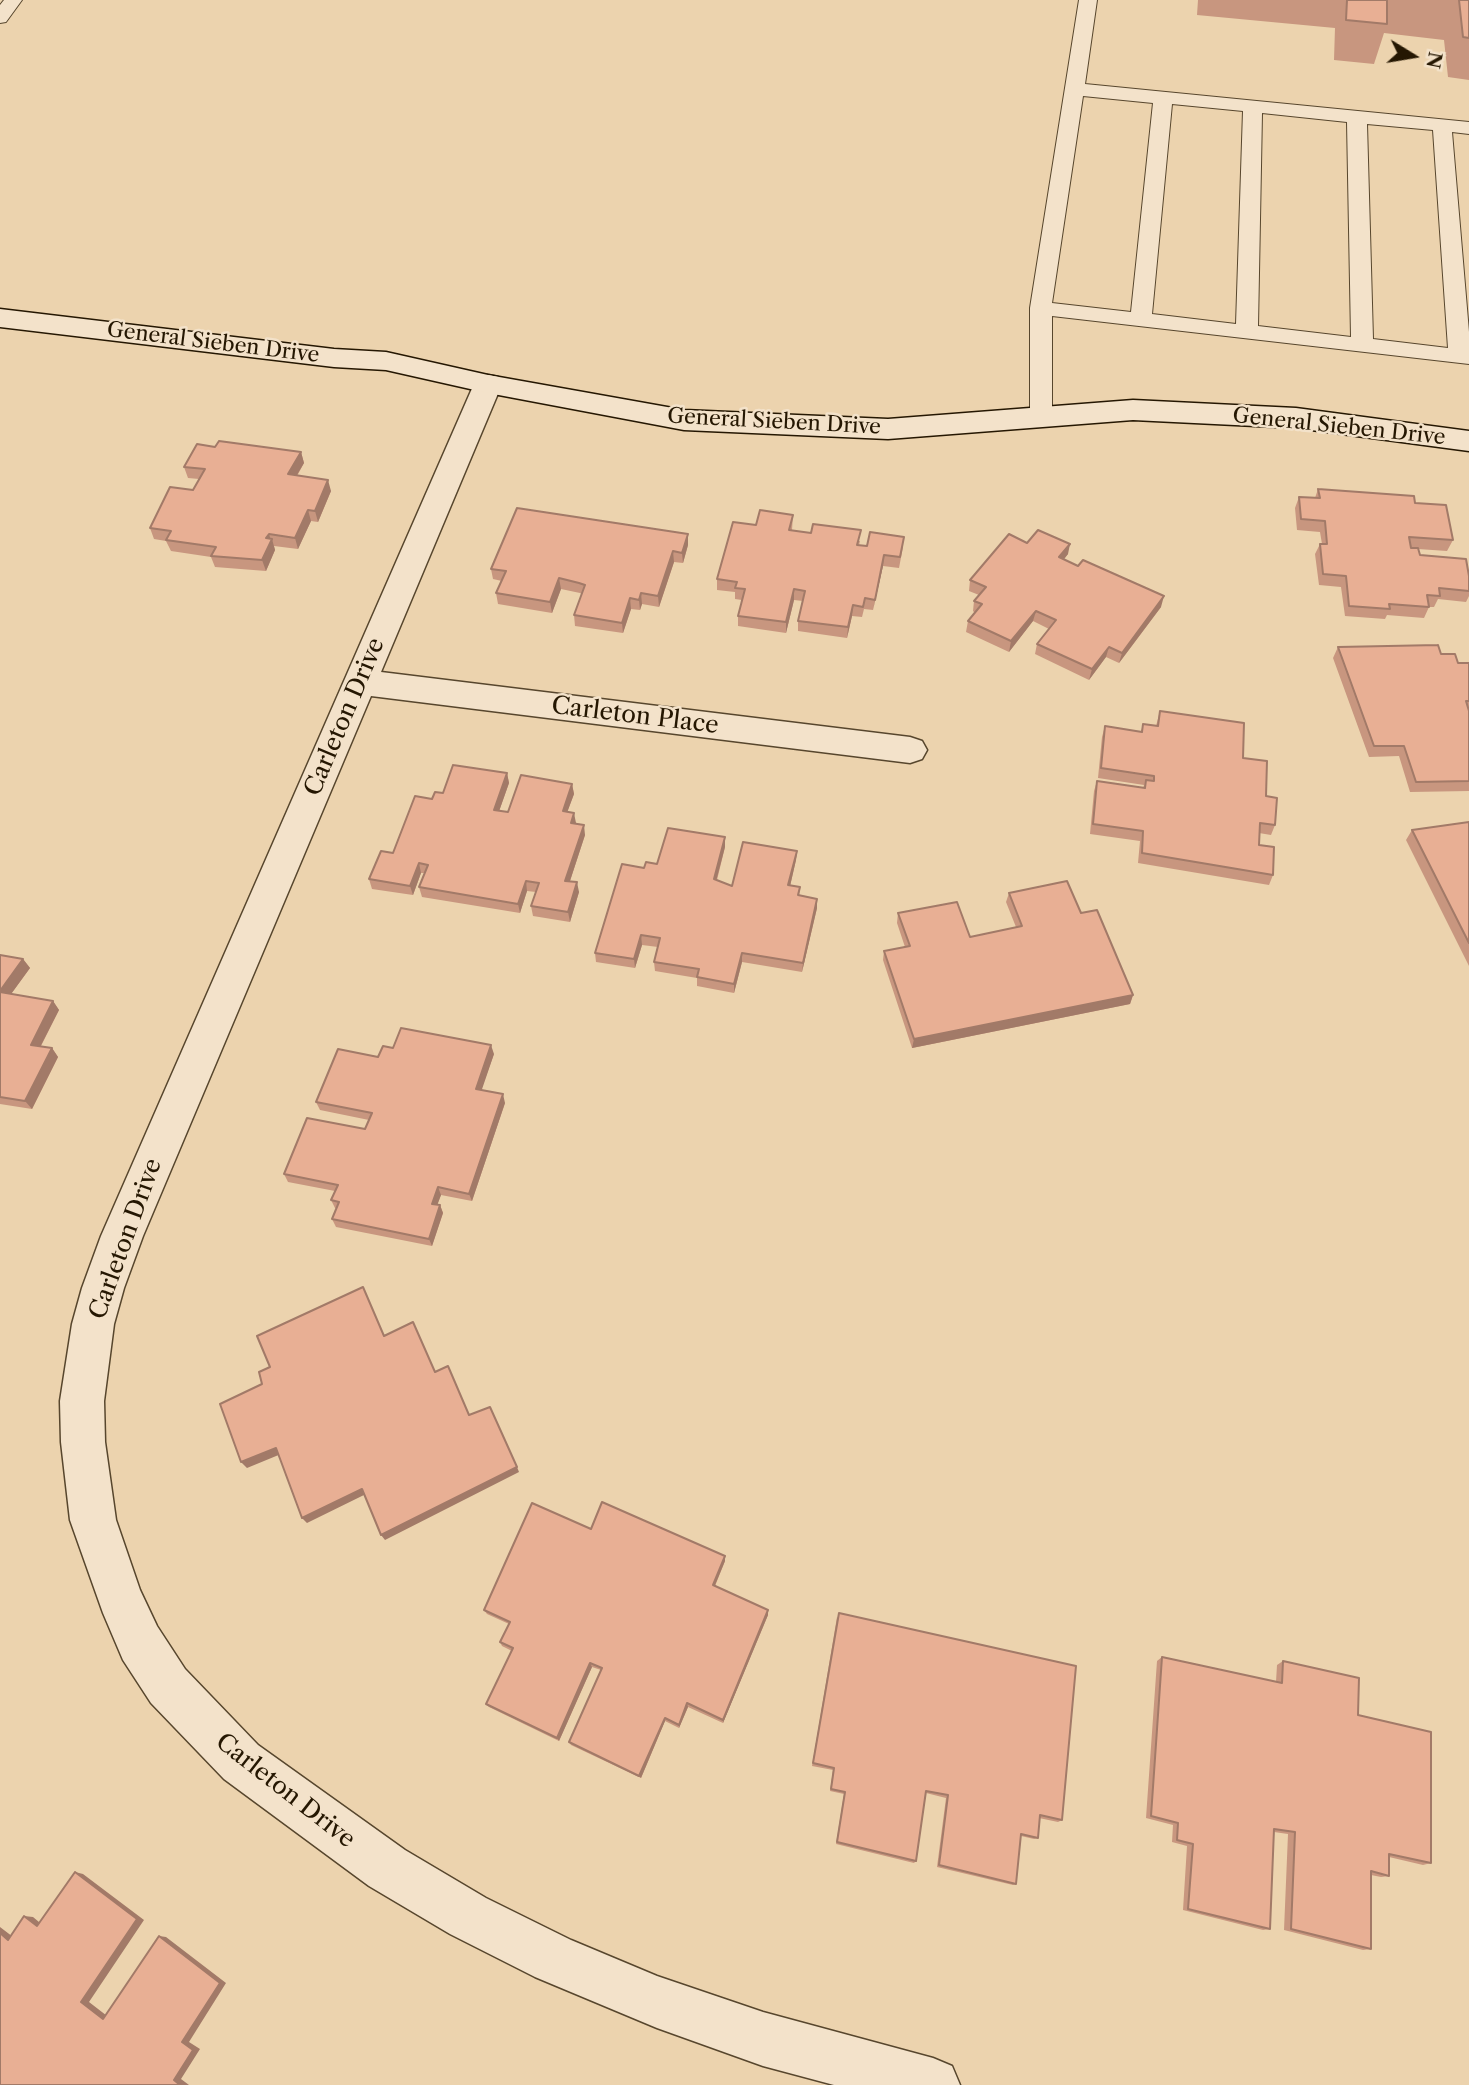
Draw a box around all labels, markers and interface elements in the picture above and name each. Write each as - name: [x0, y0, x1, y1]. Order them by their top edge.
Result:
- north arrow: [1378, 21, 1448, 91]
- text: N: [1421, 50, 1447, 70]
- street label: General Sieben Drive: [105, 317, 321, 369]
- street label: General Sieben Drive: [1231, 403, 1447, 451]
- street label: General Sieben Drive: [667, 404, 881, 440]
- street label: Carleton Drive: [299, 634, 391, 800]
- street label: Carleton Place: [550, 691, 720, 741]
- street label: Carleton Drive: [84, 1155, 168, 1323]
- street label: Carleton Drive: [210, 1728, 360, 1854]

